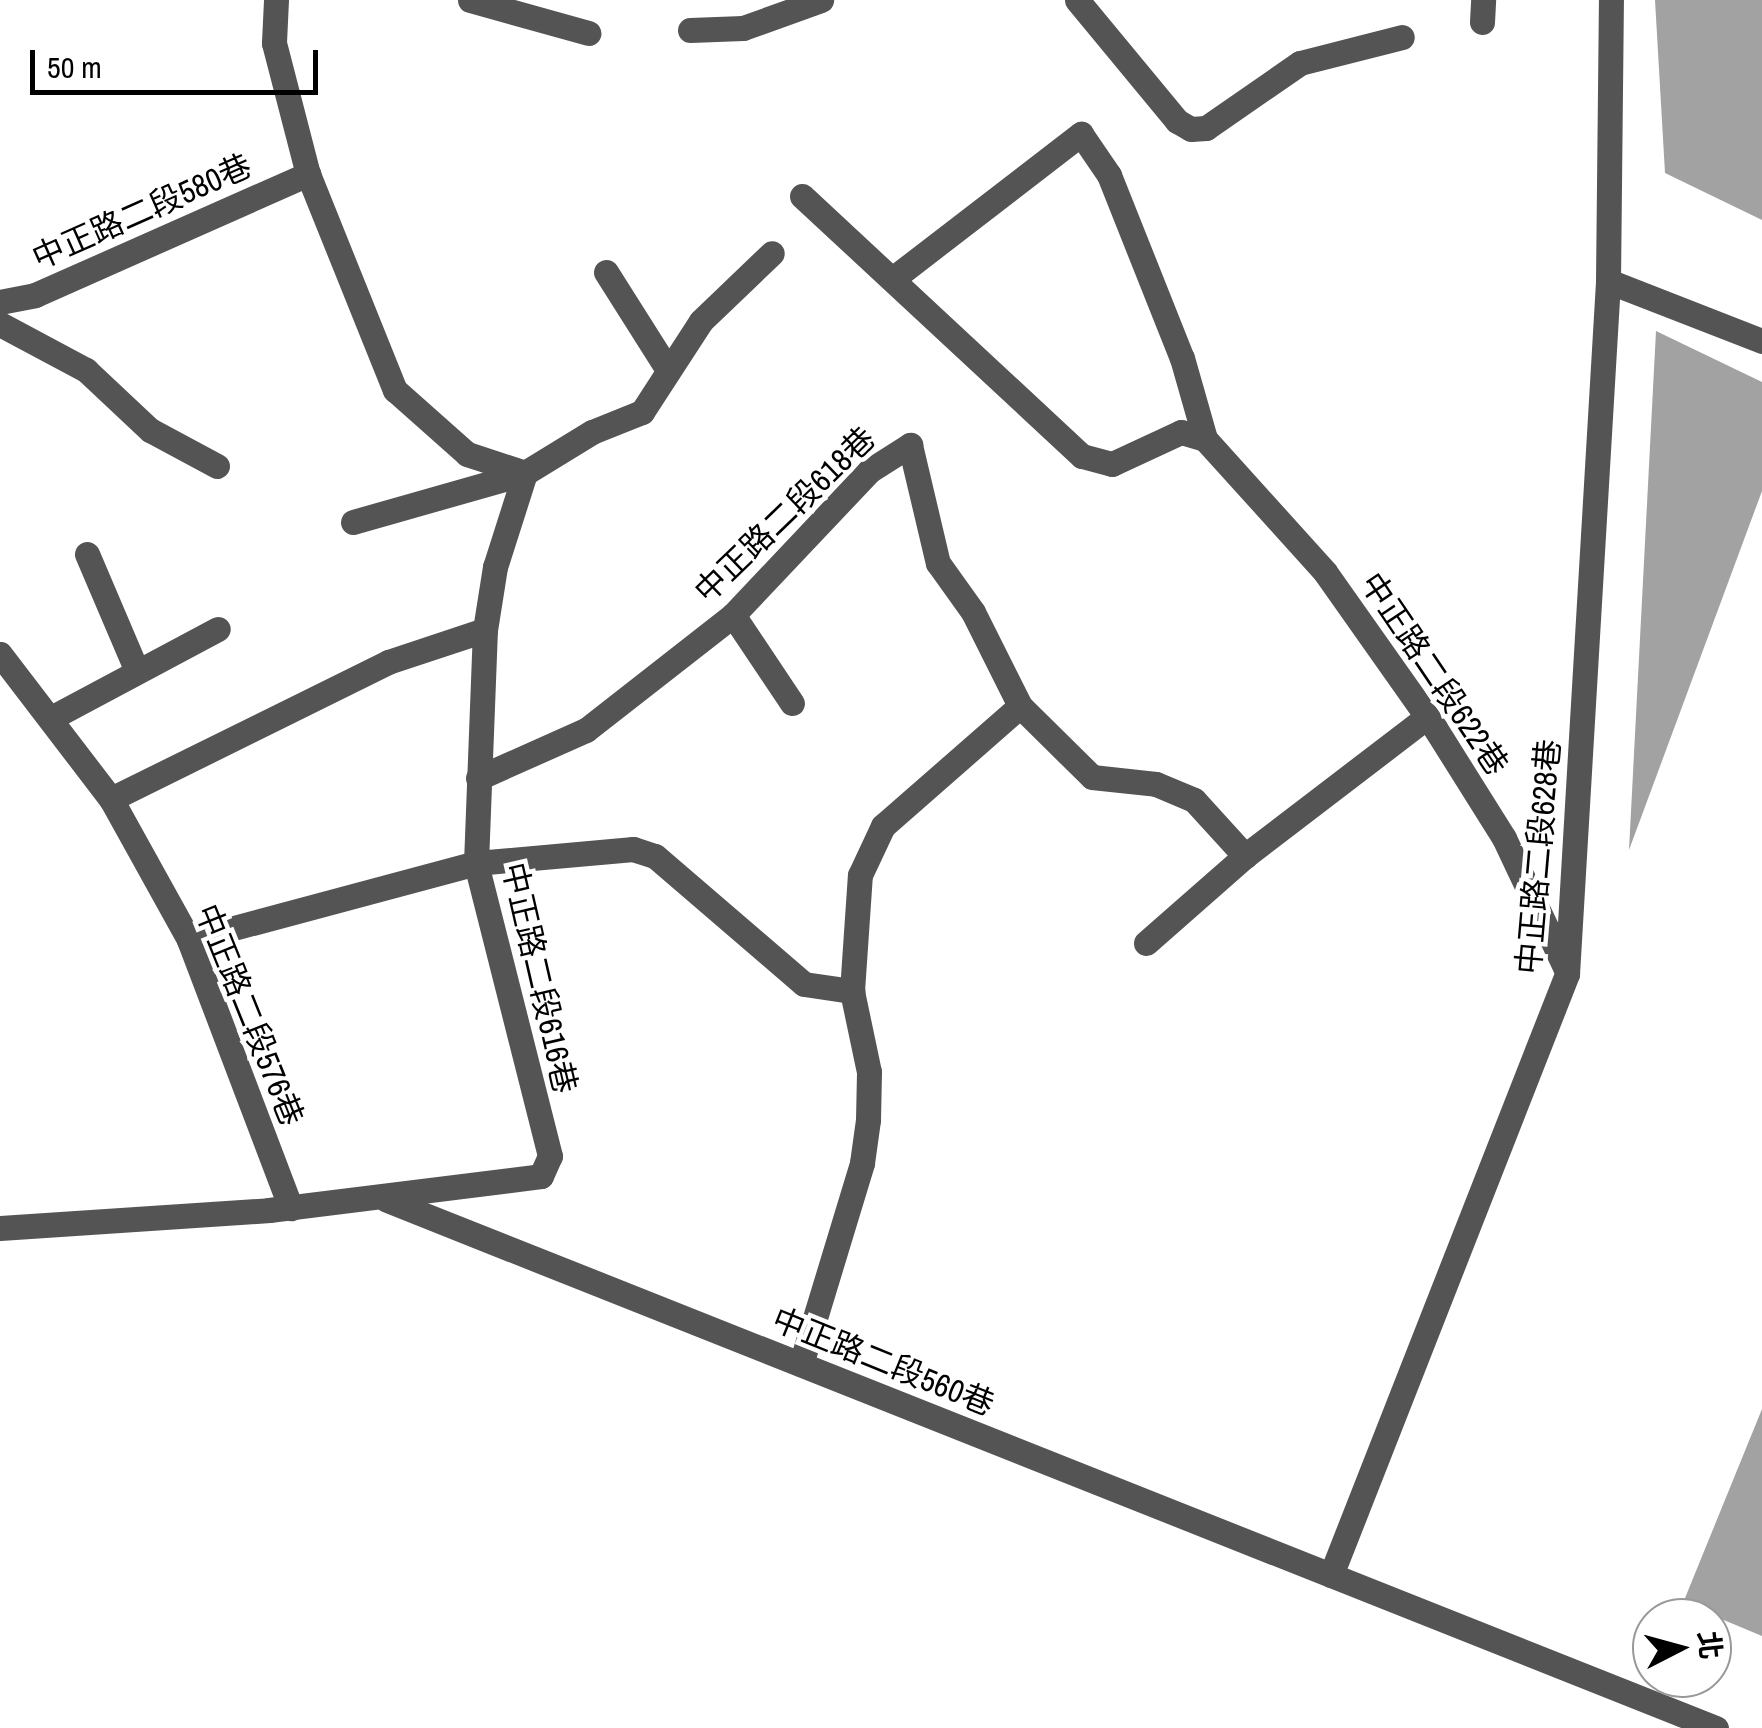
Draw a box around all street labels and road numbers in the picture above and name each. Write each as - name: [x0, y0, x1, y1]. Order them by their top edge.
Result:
- street label: 中正路二段580巷: [26, 147, 258, 277]
- street label: 中正路二段618巷: [687, 419, 883, 611]
- street label: 中正路二段622巷: [1352, 566, 1516, 782]
- street label: 中正路二段628巷: [1510, 738, 1568, 976]
- street label: 中正路二段616巷: [494, 859, 584, 1097]
- street label: 中正路二段576巷: [187, 899, 311, 1131]
- street label: 中正路二段560巷: [767, 1300, 999, 1424]

